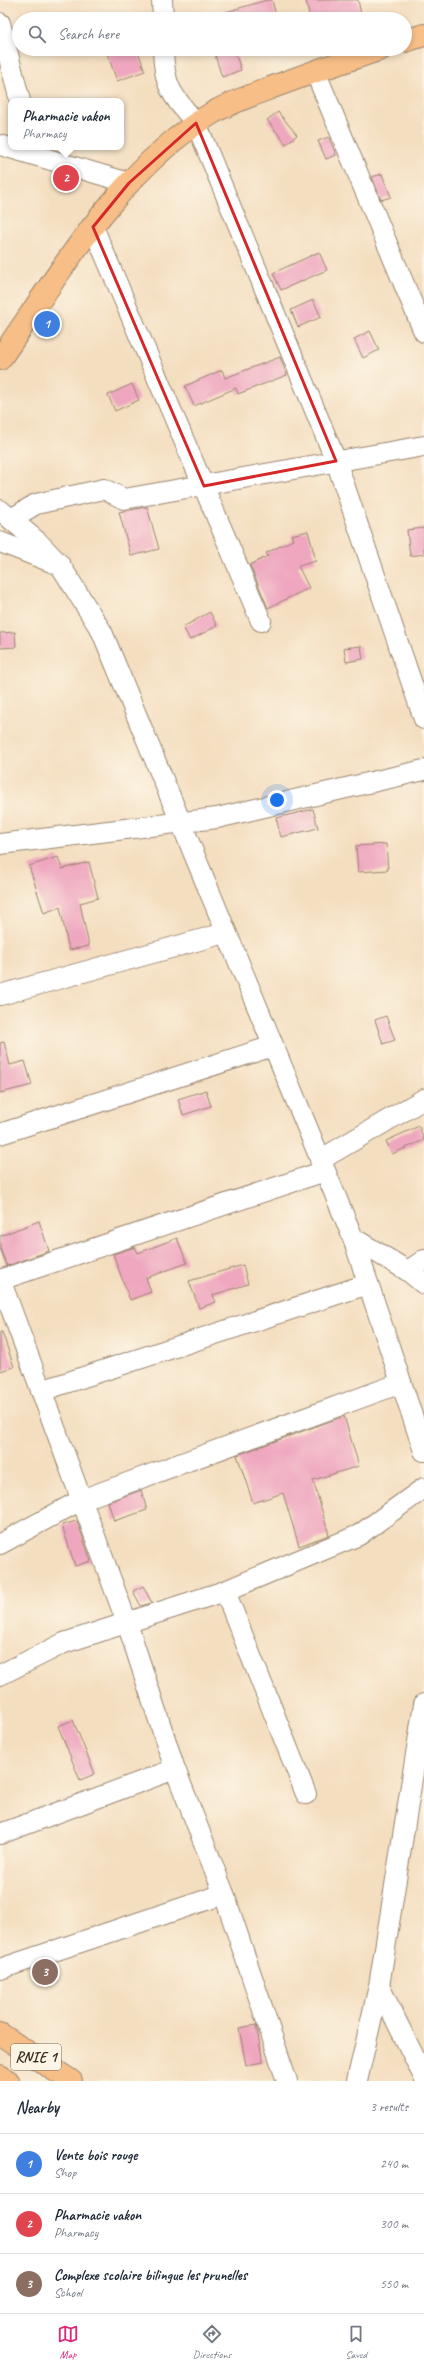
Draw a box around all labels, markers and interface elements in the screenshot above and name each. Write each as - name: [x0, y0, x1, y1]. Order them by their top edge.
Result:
- search box: [12, 12, 412, 56]
- icon: search: [26, 23, 48, 45]
- text: Search here: [58, 25, 119, 44]
- popup: [8, 98, 124, 150]
- text: Pharmacie vakon: [22, 107, 110, 126]
- text: Pharmacy: [22, 126, 67, 142]
- pin: 2: [53, 163, 79, 193]
- pin: 1: [34, 309, 60, 339]
- your location: [267, 790, 287, 810]
- pin: 3: [32, 1957, 58, 1987]
- road number: RNIE 1: [11, 2044, 61, 2070]
- text: Nearby: [16, 2097, 59, 2118]
- text: 3 results: [370, 2099, 408, 2115]
- text: Vente bois rouge: [54, 2146, 137, 2165]
- text: 1: [26, 2156, 32, 2172]
- text: 240 m: [380, 2156, 408, 2172]
- text: Shop: [54, 2165, 76, 2181]
- text: Pharmacie vakon: [54, 2206, 141, 2225]
- text: 2: [26, 2216, 32, 2232]
- text: 300 m: [380, 2216, 408, 2232]
- text: Pharmacy: [54, 2225, 98, 2241]
- text: Complexe scolaire bilingue les prunelles: [54, 2266, 247, 2285]
- text: 3: [26, 2276, 32, 2292]
- text: 550 m: [380, 2276, 408, 2292]
- text: School: [54, 2285, 82, 2301]
- tab: Map: [57, 2323, 79, 2361]
- tab: Directions: [193, 2323, 231, 2361]
- tab: Saved: [345, 2323, 367, 2361]

